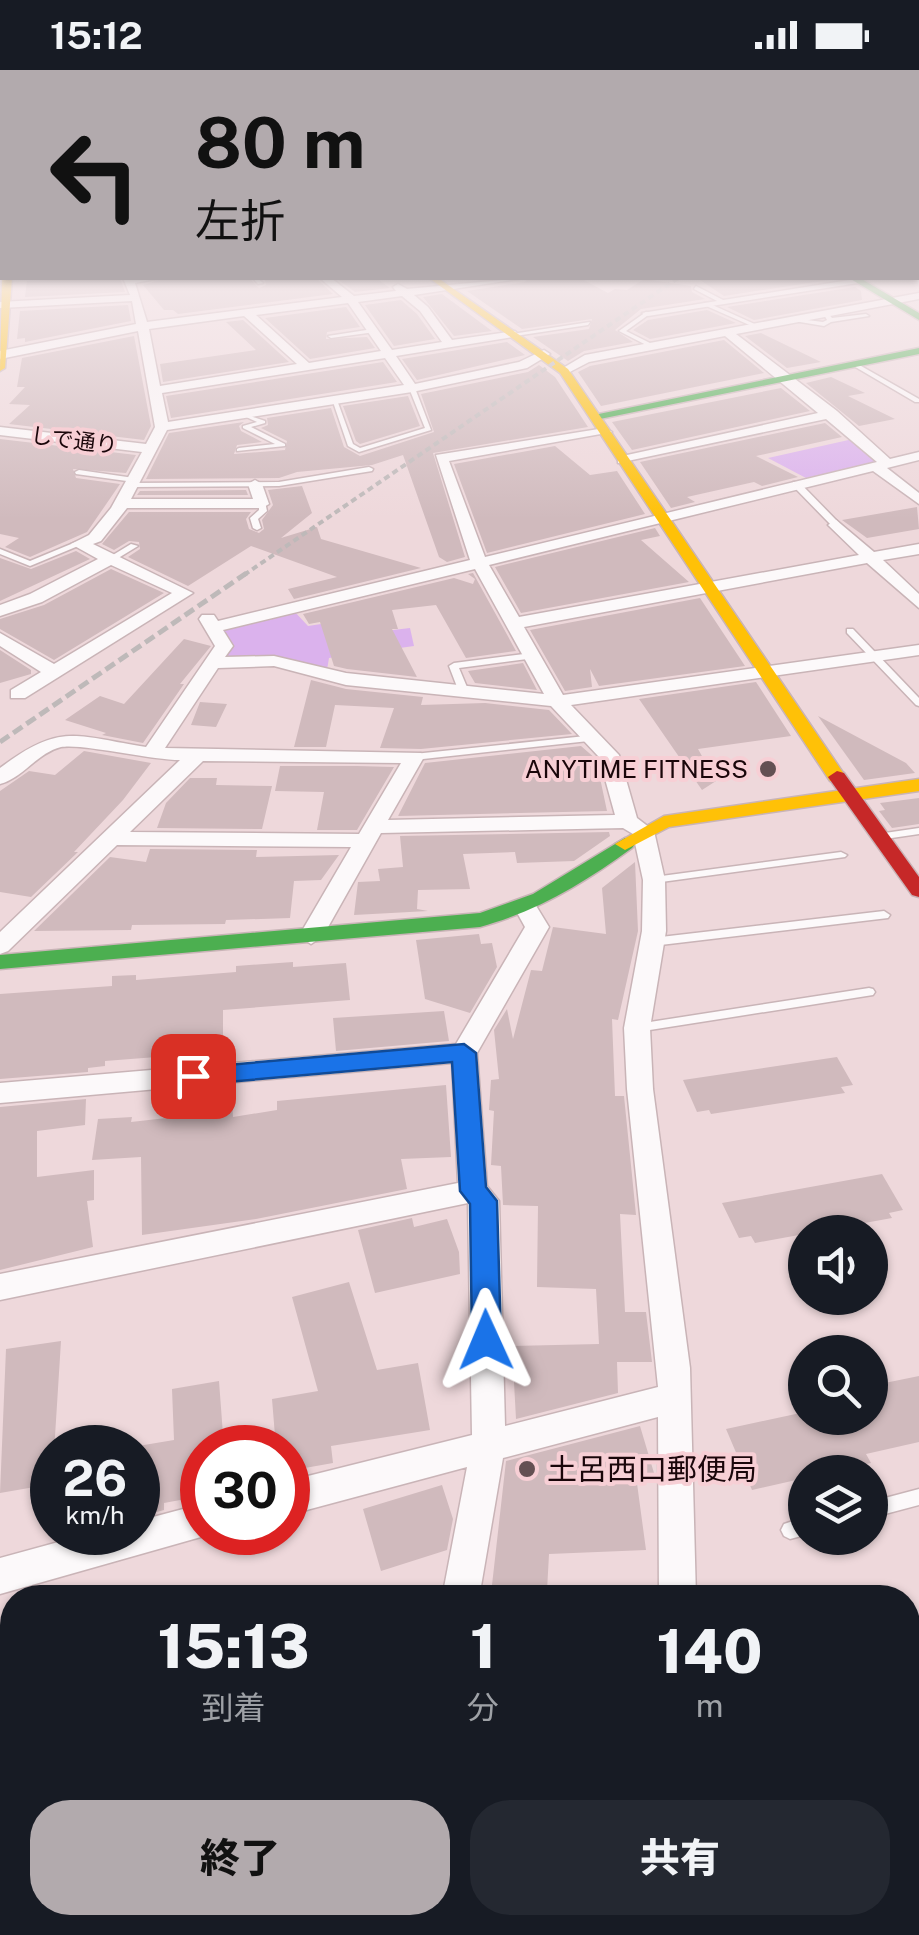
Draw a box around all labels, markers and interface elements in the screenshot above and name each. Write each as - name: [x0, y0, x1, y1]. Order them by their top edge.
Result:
- text: 15:12: [50, 13, 143, 58]
- text: 80 m: [195, 101, 365, 184]
- icon: left: [30, 110, 160, 240]
- text: 左折: [195, 194, 285, 247]
- street label: しで通り: [29, 422, 119, 458]
- place label: ANYTIME FITNESS: [525, 754, 748, 784]
- marker: ANYTIME FITNESS: [757, 758, 779, 780]
- pin: [151, 1034, 236, 1119]
- icon: arrive: [166, 1049, 221, 1104]
- map controls: [788, 1215, 888, 1555]
- button: sound: [788, 1215, 888, 1315]
- position arrow: [434, 1288, 538, 1392]
- button: search: [788, 1335, 888, 1435]
- speed limit sign: 30: [180, 1425, 310, 1555]
- text: 26: [63, 1448, 127, 1507]
- place label: 土呂西口郵便局: [547, 1451, 757, 1487]
- button: layers: [788, 1455, 888, 1555]
- marker: 土呂西口郵便局: [516, 1458, 538, 1480]
- text: km/h: [66, 1500, 124, 1530]
- text: 15:13: [157, 1611, 310, 1682]
- text: 1: [470, 1611, 496, 1682]
- text: 140: [657, 1616, 763, 1687]
- text: m: [696, 1687, 723, 1724]
- text: 到着: [202, 1689, 266, 1726]
- text: 分: [467, 1689, 499, 1726]
- button: 終了: [30, 1800, 450, 1915]
- button: 共有: [470, 1800, 890, 1915]

